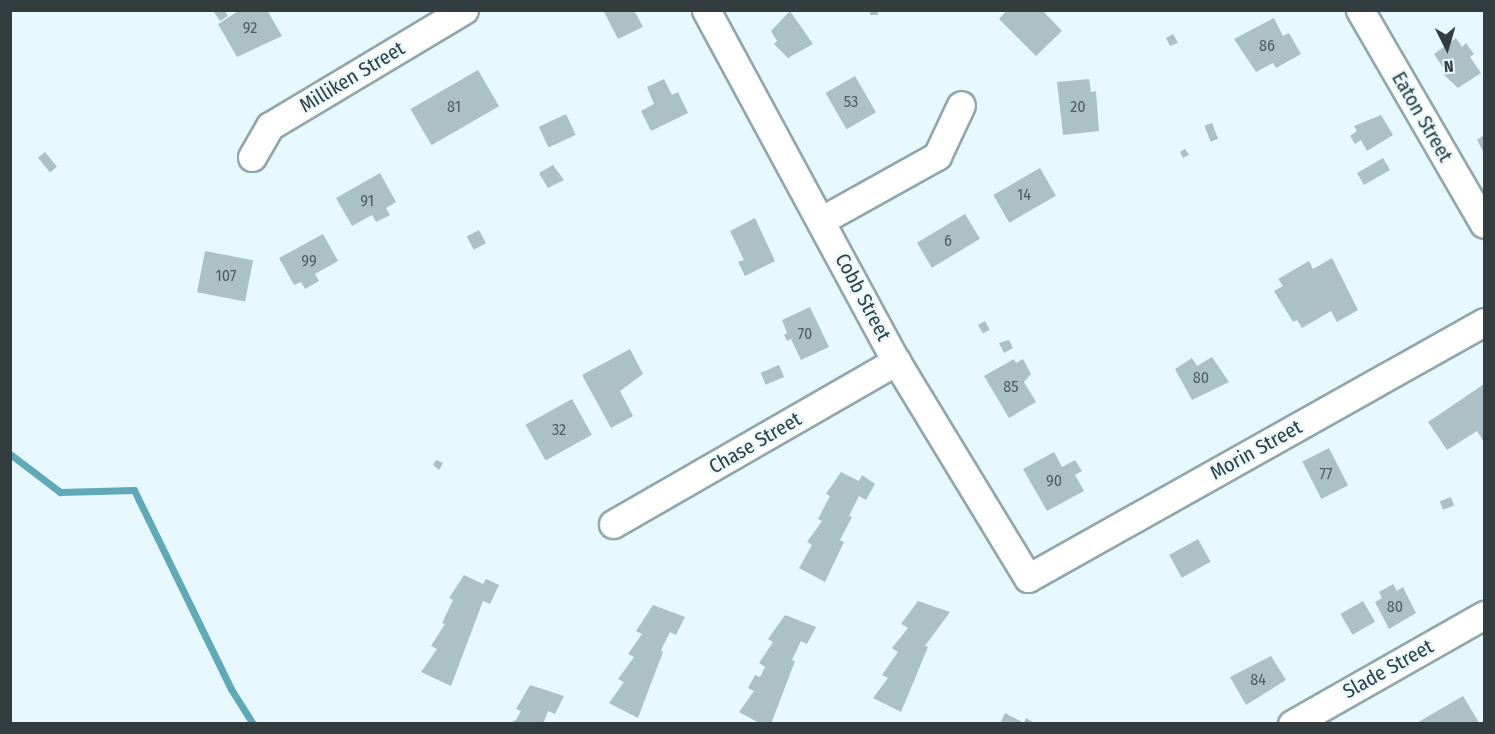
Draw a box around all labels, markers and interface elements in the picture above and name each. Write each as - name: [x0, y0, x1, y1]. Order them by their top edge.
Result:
- house number: 92: [243, 18, 257, 38]
- north arrow: [1417, 18, 1477, 78]
- street label: Milliken Street: [295, 36, 409, 118]
- house number: 86: [1259, 36, 1275, 56]
- text: N: [1443, 57, 1454, 76]
- street label: Eaton Street: [1387, 68, 1457, 166]
- house number: 53: [844, 92, 858, 112]
- house number: 81: [447, 97, 461, 117]
- house number: 20: [1070, 97, 1086, 117]
- house number: 14: [1017, 185, 1031, 205]
- house number: 91: [360, 191, 374, 211]
- house number: 6: [944, 231, 952, 251]
- street label: Cobb Street: [830, 249, 896, 345]
- house number: 99: [301, 251, 317, 271]
- house number: 107: [216, 266, 236, 286]
- house number: 70: [798, 324, 812, 344]
- house number: 80: [1193, 368, 1209, 388]
- house number: 85: [1003, 377, 1019, 397]
- street label: Chase Street: [705, 407, 805, 479]
- street label: Morin Street: [1206, 415, 1306, 485]
- house number: 32: [552, 420, 566, 440]
- house number: 77: [1319, 464, 1333, 484]
- house number: 90: [1046, 471, 1062, 491]
- house number: 80: [1387, 597, 1403, 617]
- street label: Slade Street: [1339, 634, 1437, 704]
- house number: 84: [1250, 670, 1266, 690]

